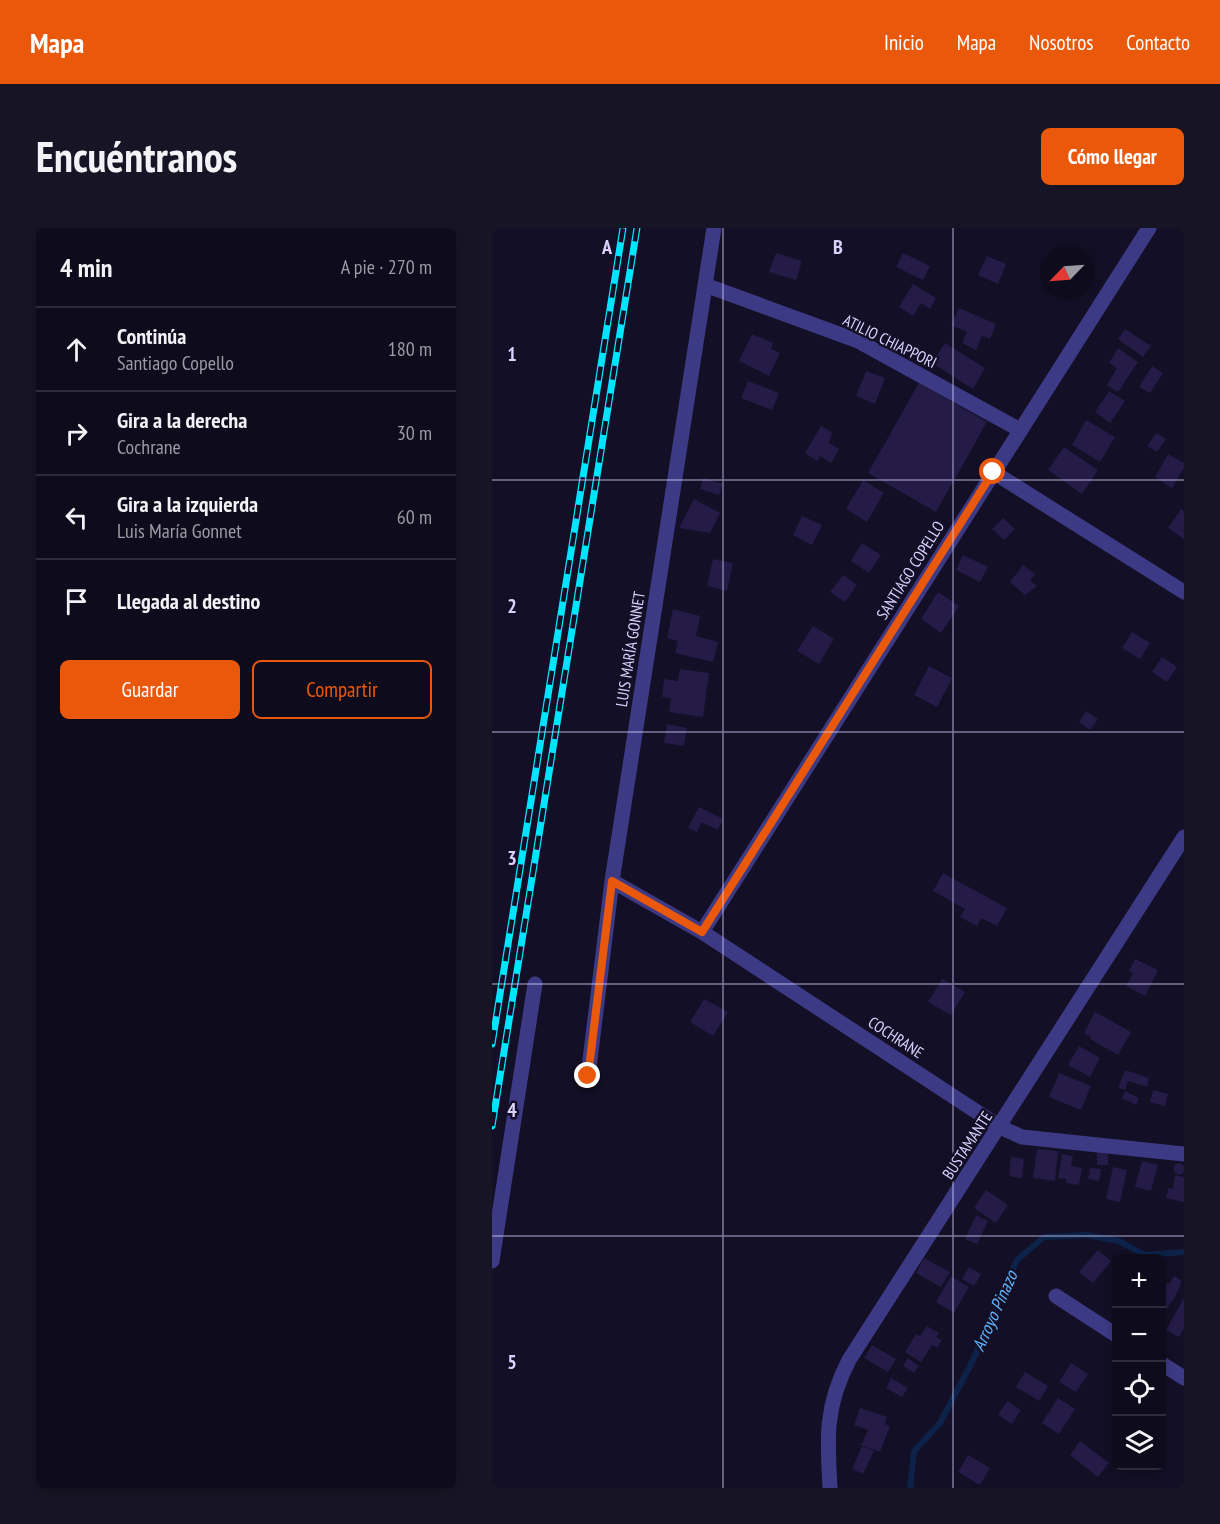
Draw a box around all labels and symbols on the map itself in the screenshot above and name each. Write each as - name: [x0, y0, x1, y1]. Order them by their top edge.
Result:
- text: A: [601, 234, 613, 260]
- text: B: [833, 234, 843, 260]
- north arrow: [1040, 246, 1094, 300]
- street label: ATILIO CHIAPPORI: [840, 310, 940, 372]
- text: 1: [507, 341, 517, 367]
- route start: [979, 458, 1005, 484]
- street label: SANTIAGO COPELLO: [872, 517, 948, 623]
- street label: LUIS MARÍA GONNET: [611, 590, 649, 708]
- text: 2: [507, 593, 517, 619]
- text: 3: [507, 845, 517, 871]
- street label: COCHRANE: [865, 1012, 928, 1062]
- route end: [574, 1062, 600, 1088]
- text: 4: [507, 1097, 517, 1123]
- street label: BUSTAMANTE: [938, 1107, 996, 1183]
- water label: Arroyo Pinazo: [967, 1266, 1023, 1355]
- text: 5: [507, 1349, 517, 1375]

